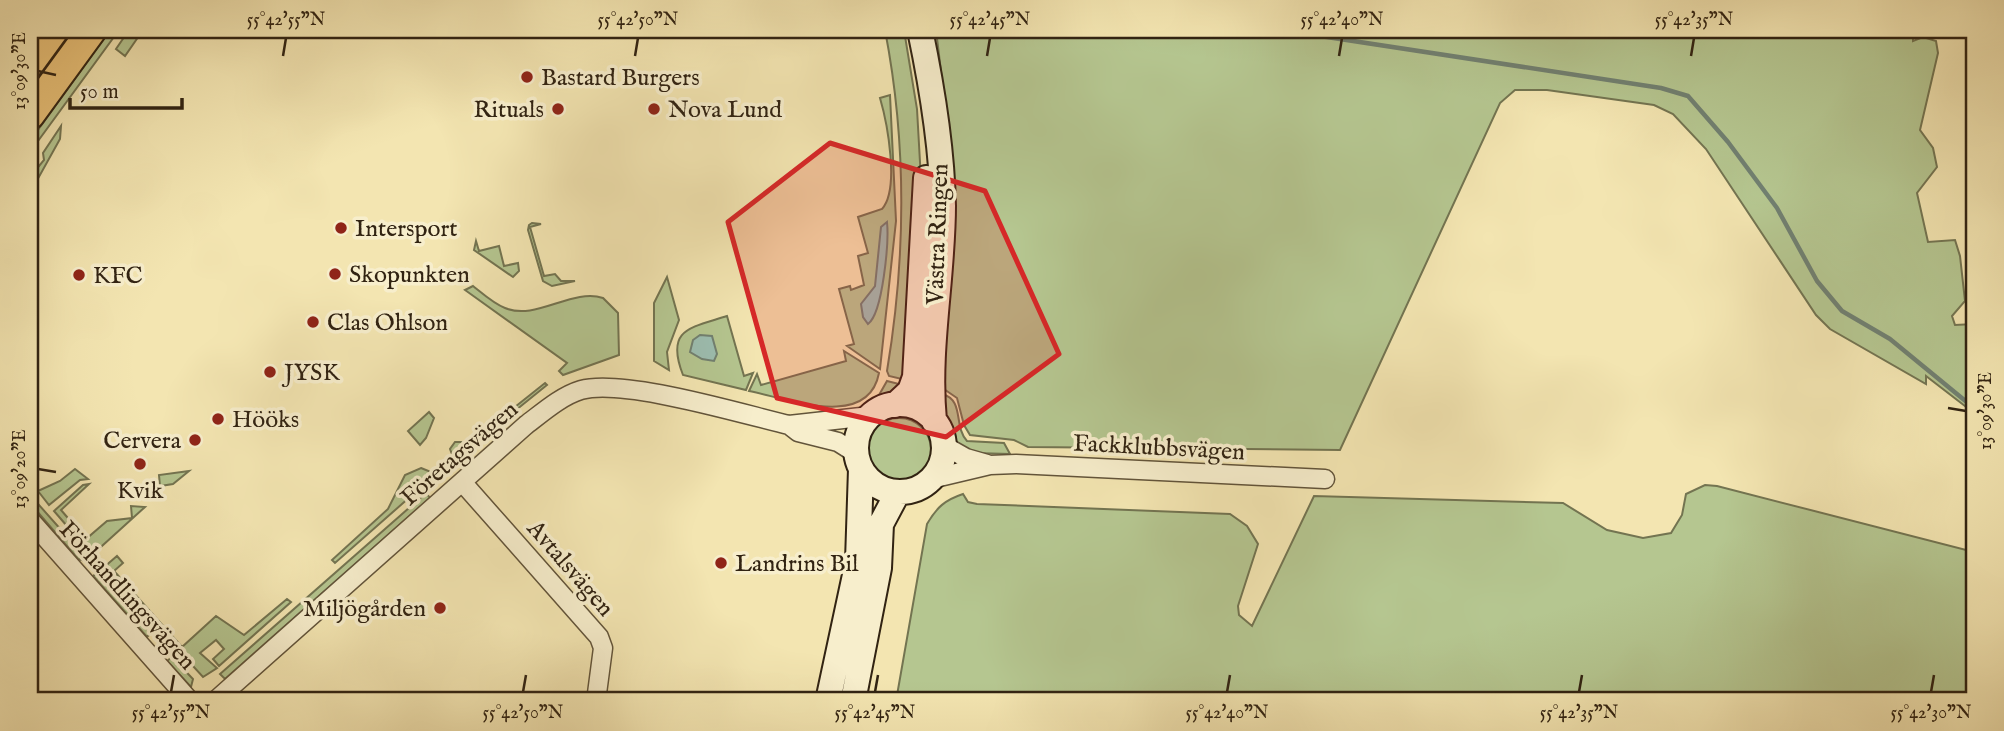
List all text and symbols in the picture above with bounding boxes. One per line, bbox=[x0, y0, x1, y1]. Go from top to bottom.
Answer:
text: 55°42'55"N bbox=[247, 9, 326, 32]
text: 55°42'50"N bbox=[598, 9, 679, 32]
text: 55°42'45"N bbox=[950, 9, 1031, 32]
text: 55°42'40"N bbox=[1300, 9, 1384, 32]
text: 55°42'35"N bbox=[1655, 9, 1734, 32]
text: 13°09'30"E bbox=[9, 32, 32, 110]
place label: Bastard Burgers bbox=[541, 63, 700, 94]
scale bar bbox=[70, 66, 182, 110]
marker: Bastard Burgers bbox=[519, 69, 535, 85]
text: 50 m bbox=[80, 79, 119, 106]
place label: Rituals bbox=[473, 95, 544, 126]
place label: Nova Lund bbox=[668, 95, 782, 126]
marker: Rituals bbox=[550, 101, 566, 117]
marker: Nova Lund bbox=[646, 101, 662, 117]
street label: Västra Ringen bbox=[921, 163, 956, 306]
place label: Intersport bbox=[355, 214, 457, 245]
marker: Intersport bbox=[333, 220, 349, 236]
place label: Skopunkten bbox=[349, 260, 470, 291]
place label: KFC bbox=[93, 261, 143, 292]
marker: Skopunkten bbox=[327, 266, 343, 282]
marker: KFC bbox=[71, 267, 87, 283]
place label: Clas Ohlson bbox=[327, 308, 448, 339]
marker: Clas Ohlson bbox=[305, 314, 321, 330]
place label: JYSK bbox=[281, 358, 340, 389]
marker: JYSK bbox=[262, 364, 278, 380]
text: 13°09'30"E bbox=[1975, 372, 1998, 450]
street label: Företagsvägen bbox=[395, 395, 525, 514]
place label: Hööks bbox=[232, 405, 299, 436]
marker: Hööks bbox=[210, 411, 226, 427]
place label: Cervera bbox=[103, 426, 182, 457]
text: 13°09'20"E bbox=[9, 429, 32, 509]
street label: Fackklubbsvägen bbox=[1072, 429, 1246, 468]
marker: Cervera bbox=[187, 432, 203, 448]
marker: Kvik bbox=[132, 456, 148, 472]
place label: Kvik bbox=[117, 476, 163, 507]
street label: Avtalsvägen bbox=[519, 514, 620, 624]
street label: Förhandlingsvägen bbox=[52, 515, 202, 677]
place label: Landrins Bil bbox=[735, 549, 859, 580]
marker: Landrins Bil bbox=[713, 555, 729, 571]
place label: Miljögården bbox=[303, 594, 426, 625]
marker: Miljögården bbox=[432, 600, 448, 616]
text: 55°42'55"N bbox=[132, 702, 211, 725]
text: 55°42'50"N bbox=[483, 702, 564, 725]
text: 55°42'45"N bbox=[835, 702, 916, 725]
text: 55°42'40"N bbox=[1185, 702, 1269, 725]
text: 55°42'35"N bbox=[1540, 702, 1619, 725]
text: 55°42'30"N bbox=[1890, 702, 1972, 725]

